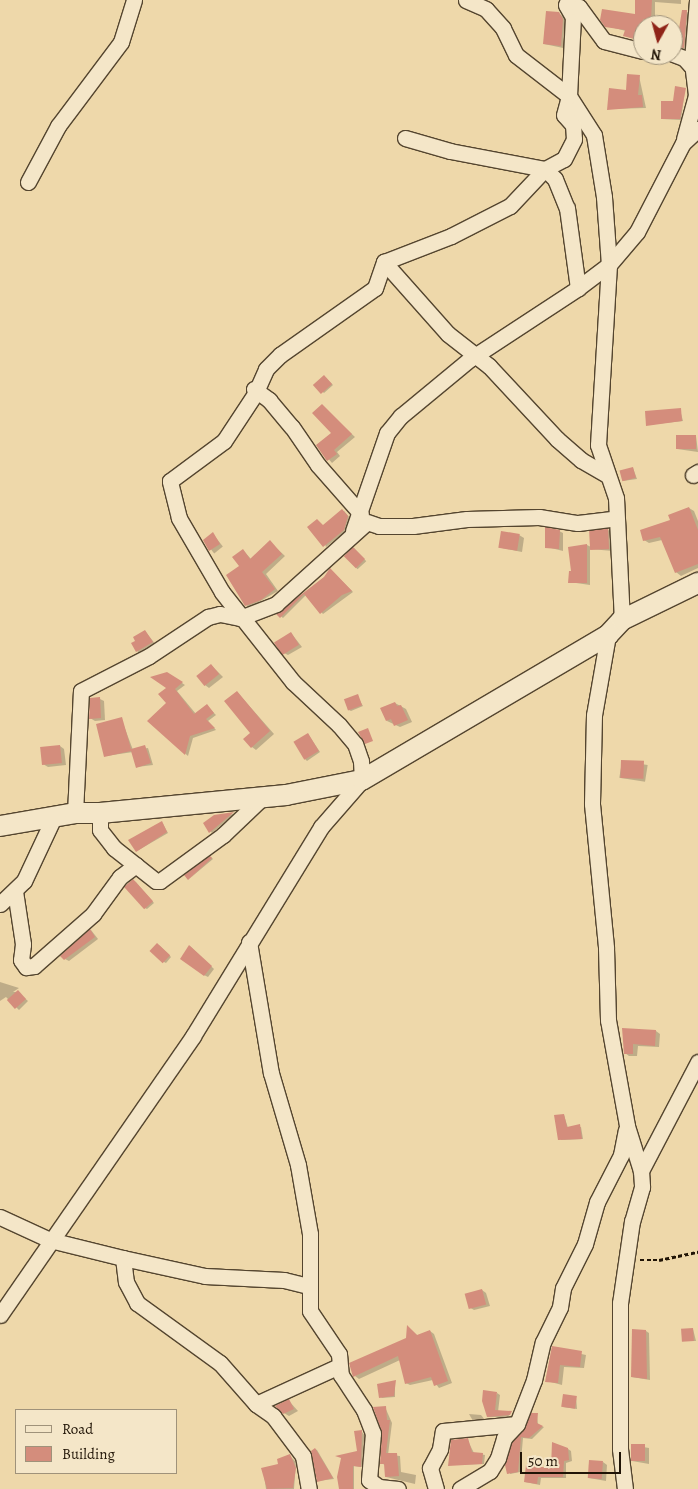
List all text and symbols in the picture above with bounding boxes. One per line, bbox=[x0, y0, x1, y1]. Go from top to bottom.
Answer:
north arrow bbox=[633, 15, 683, 65]
text: N bbox=[650, 44, 662, 64]
legend bbox=[15, 1409, 178, 1474]
text: Road bbox=[62, 1419, 93, 1439]
scale bar bbox=[523, 1442, 624, 1474]
text: Building bbox=[62, 1444, 115, 1464]
text: 50 m bbox=[528, 1451, 558, 1471]

